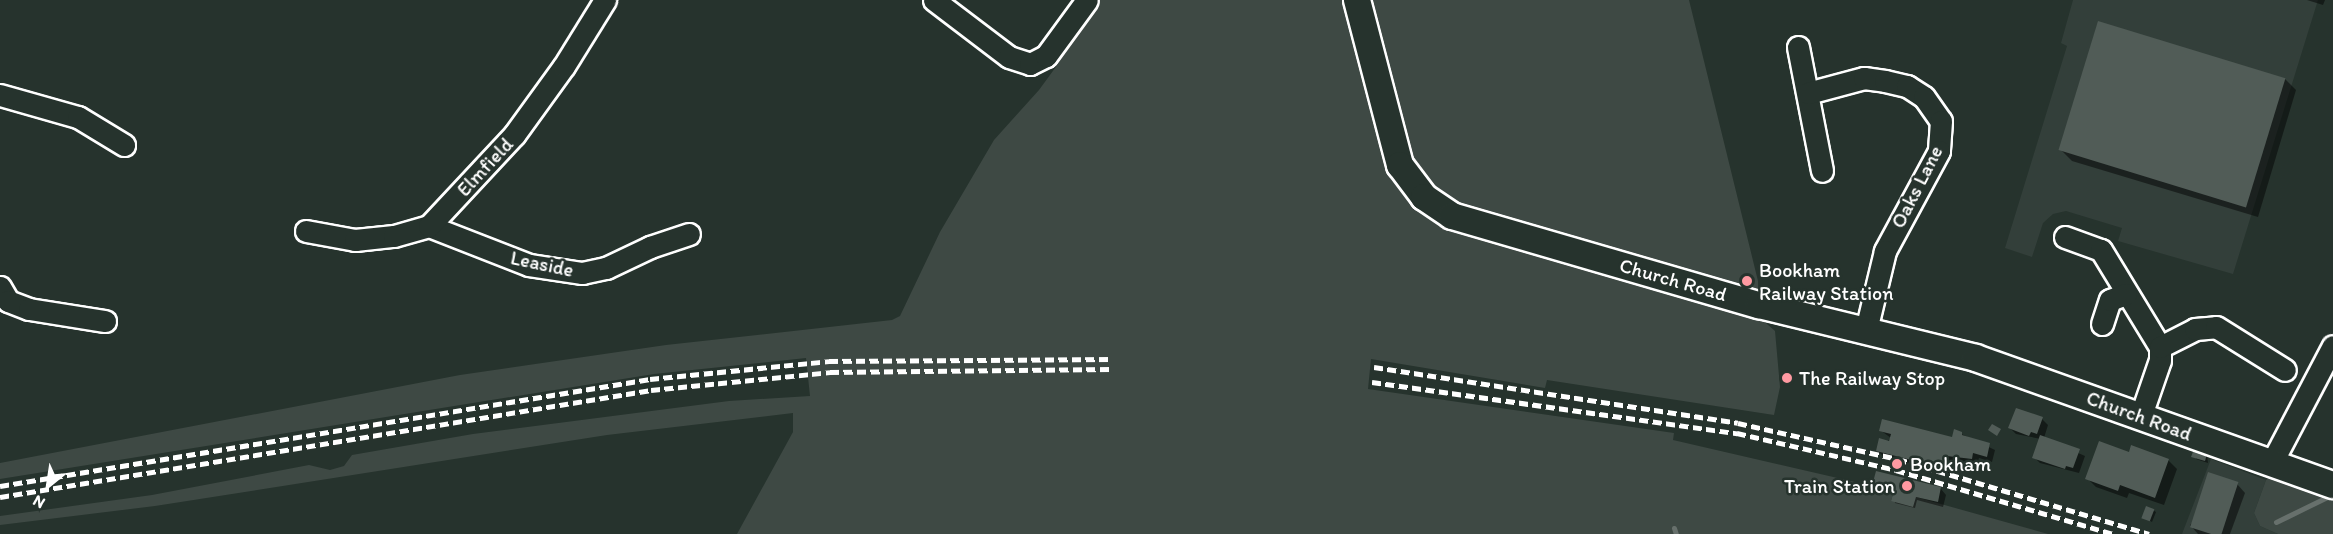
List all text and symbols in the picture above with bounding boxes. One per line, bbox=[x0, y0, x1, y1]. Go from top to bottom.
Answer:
street label: Elmfield bbox=[452, 133, 518, 201]
street label: Oaks Lane bbox=[1886, 142, 1948, 232]
street label: Leaside bbox=[508, 246, 576, 282]
street label: Church Road bbox=[1617, 253, 1729, 307]
place label: Bookham Railway Station bbox=[1759, 258, 1894, 305]
marker: Bookham Railway Station bbox=[1740, 274, 1754, 288]
place label: The Railway Stop bbox=[1799, 366, 1945, 390]
marker: The Railway Stop bbox=[1780, 371, 1794, 385]
street label: Church Road bbox=[2083, 386, 2195, 446]
place label: Bookham bbox=[1910, 452, 1991, 476]
marker: Bookham bbox=[1888, 455, 1906, 473]
north arrow bbox=[18, 456, 78, 516]
place label: Train Station bbox=[1783, 474, 1895, 498]
marker: Train Station bbox=[1900, 479, 1914, 493]
text: N bbox=[29, 491, 48, 513]

